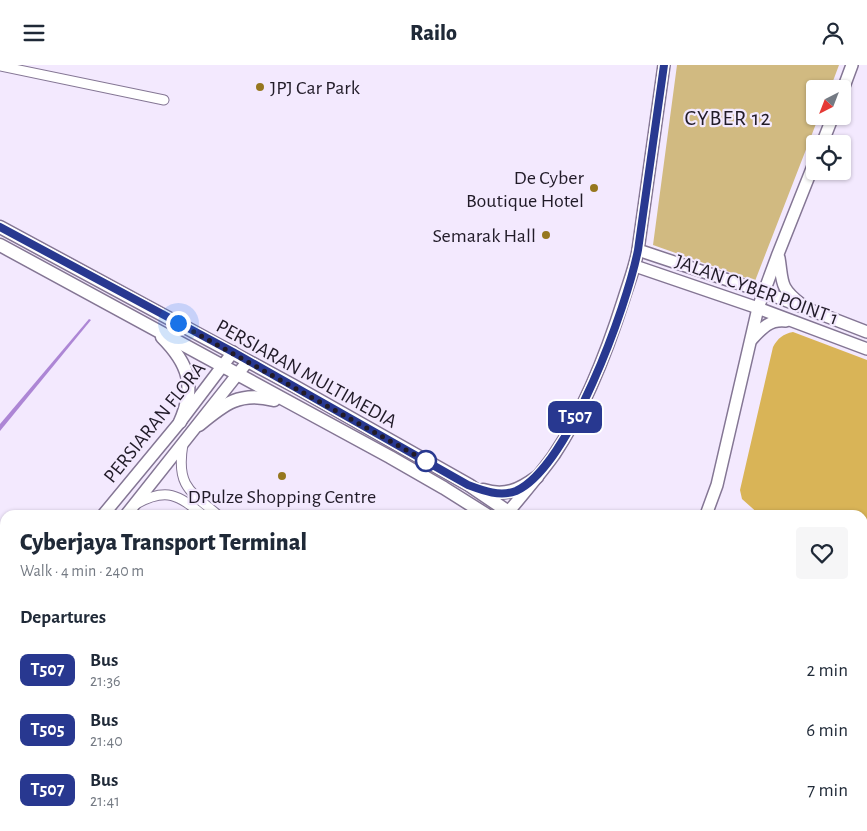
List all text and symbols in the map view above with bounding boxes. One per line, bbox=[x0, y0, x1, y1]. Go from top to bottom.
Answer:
icon: menu bbox=[20, 19, 48, 47]
icon: person bbox=[819, 19, 847, 47]
text: Railo bbox=[410, 22, 457, 44]
place label: JPJ Car Park bbox=[270, 78, 360, 98]
north arrow bbox=[806, 80, 851, 125]
map controls bbox=[806, 80, 851, 180]
marker: JPJ Car Park bbox=[254, 81, 266, 93]
district label: CYBER 12 bbox=[685, 107, 771, 129]
button: locate bbox=[806, 135, 851, 180]
place label: De Cyber Boutique Hotel bbox=[466, 168, 585, 211]
marker: De Cyber Boutique Hotel bbox=[588, 182, 600, 194]
place label: Semarak Hall bbox=[432, 226, 536, 246]
marker: Semarak Hall bbox=[540, 229, 552, 241]
street label: JALAN CYBER POINT 1 bbox=[672, 251, 841, 329]
your location bbox=[166, 311, 191, 336]
street label: PERSIARAN MULTIMEDIA bbox=[213, 316, 401, 432]
street label: PERSIARAN FLORA bbox=[100, 358, 210, 487]
line badge: T507 bbox=[540, 401, 610, 433]
text: T507 bbox=[558, 408, 592, 426]
unlabelled marker bbox=[415, 450, 437, 472]
marker: DPulze Shopping Centre bbox=[276, 470, 288, 482]
place label: DPulze Shopping Centre bbox=[188, 487, 376, 507]
button: heart bbox=[796, 527, 848, 579]
text: Cyberjaya Transport Terminal bbox=[20, 531, 307, 555]
text: Walk · 4 min · 240 m bbox=[20, 563, 144, 579]
text: Departures bbox=[20, 608, 106, 627]
text: Bus bbox=[90, 651, 118, 670]
text: T507 bbox=[31, 661, 64, 679]
text: 2 min bbox=[807, 661, 848, 680]
text: 21:36 bbox=[90, 673, 121, 689]
text: Bus bbox=[90, 711, 118, 730]
text: T505 bbox=[31, 721, 64, 739]
text: 6 min bbox=[806, 721, 848, 740]
text: 21:40 bbox=[90, 733, 123, 749]
text: Bus bbox=[90, 771, 118, 790]
text: T507 bbox=[31, 781, 64, 799]
text: 7 min bbox=[807, 781, 848, 800]
text: 21:41 bbox=[90, 793, 120, 809]

